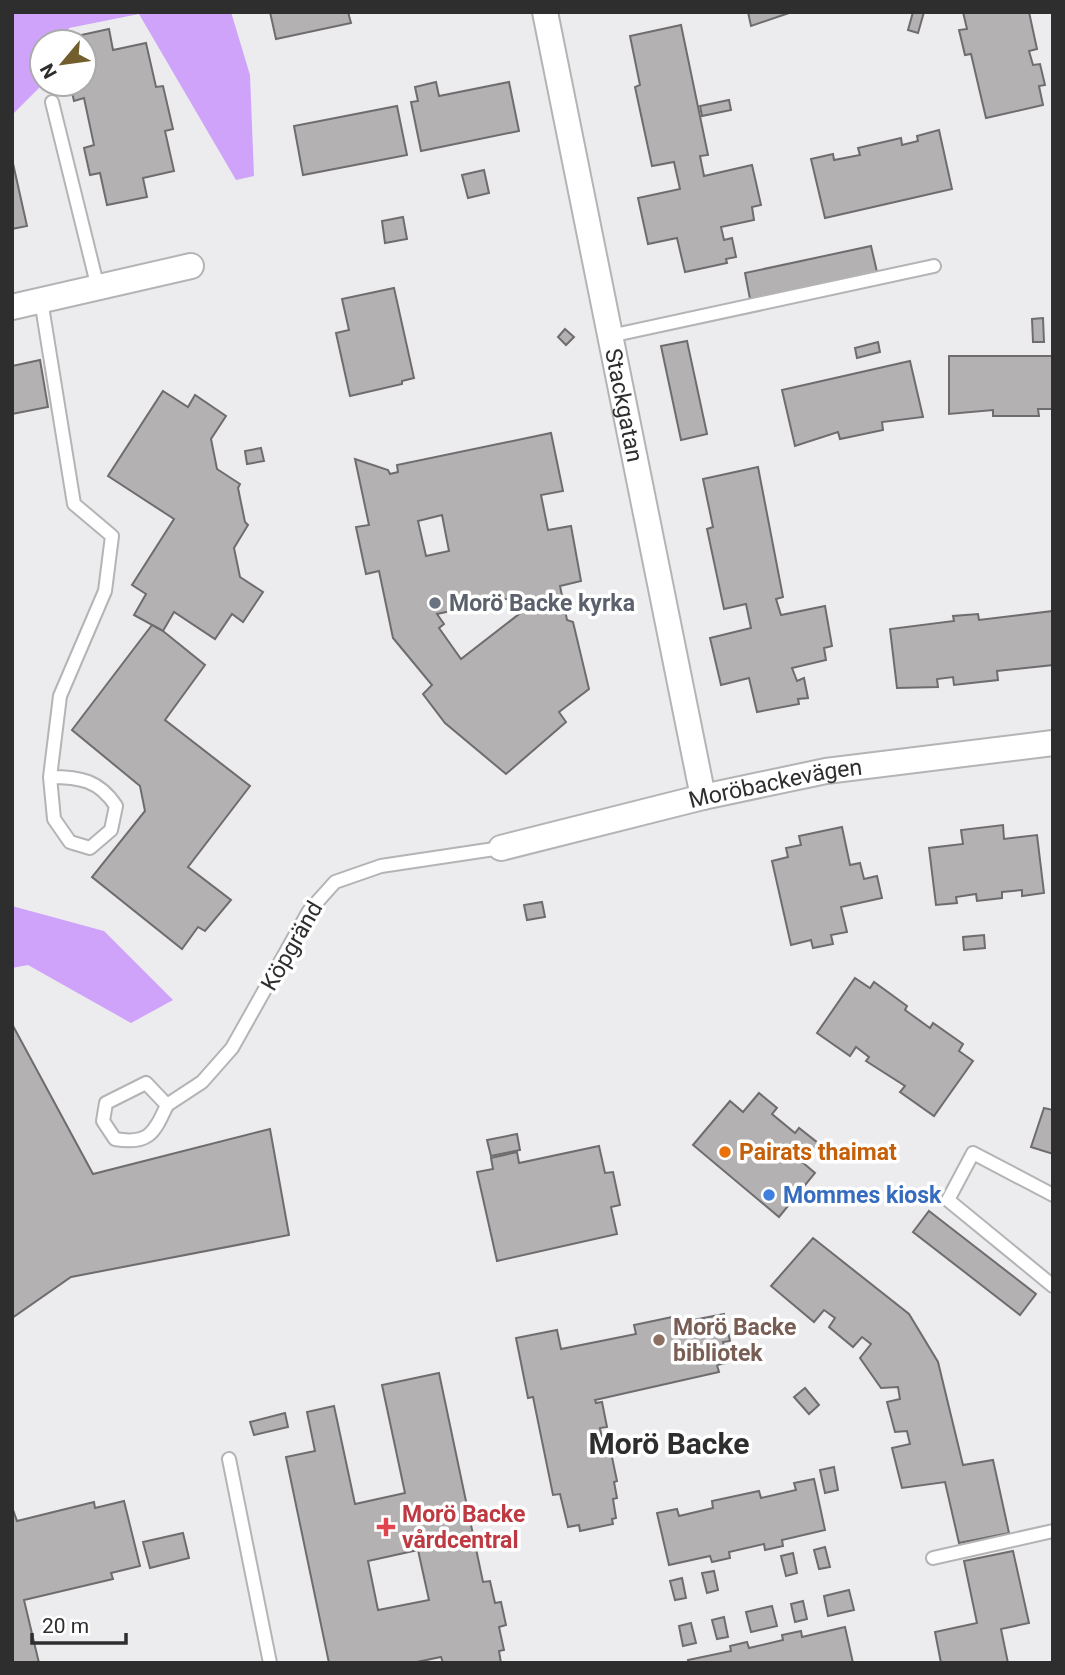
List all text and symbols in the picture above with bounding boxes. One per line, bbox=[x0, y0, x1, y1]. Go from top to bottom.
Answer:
north arrow bbox=[28, 28, 98, 98]
text: N bbox=[35, 60, 62, 82]
street label: Stackgatan bbox=[600, 346, 649, 464]
place label: Morö Backe kyrka bbox=[449, 590, 635, 617]
marker: Morö Backe kyrka bbox=[427, 595, 443, 611]
street label: Moröbackevägen bbox=[686, 753, 863, 814]
street label: Köpgränd bbox=[256, 897, 328, 995]
place label: Pairats thaimat bbox=[739, 1139, 897, 1166]
marker: Pairats thaimat bbox=[717, 1144, 733, 1160]
place label: Mommes kiosk bbox=[783, 1182, 942, 1209]
marker: Mommes kiosk bbox=[761, 1187, 777, 1203]
place label: Morö Backe bibliotek bbox=[673, 1314, 796, 1367]
marker: Morö Backe bibliotek bbox=[651, 1332, 667, 1348]
district label: Morö Backe bbox=[589, 1426, 749, 1461]
place label: Morö Backe vårdcentral bbox=[402, 1501, 525, 1554]
marker: Morö Backe vårdcentral bbox=[376, 1517, 396, 1537]
scale bar bbox=[32, 1602, 126, 1646]
text: 20 m bbox=[42, 1614, 89, 1638]

